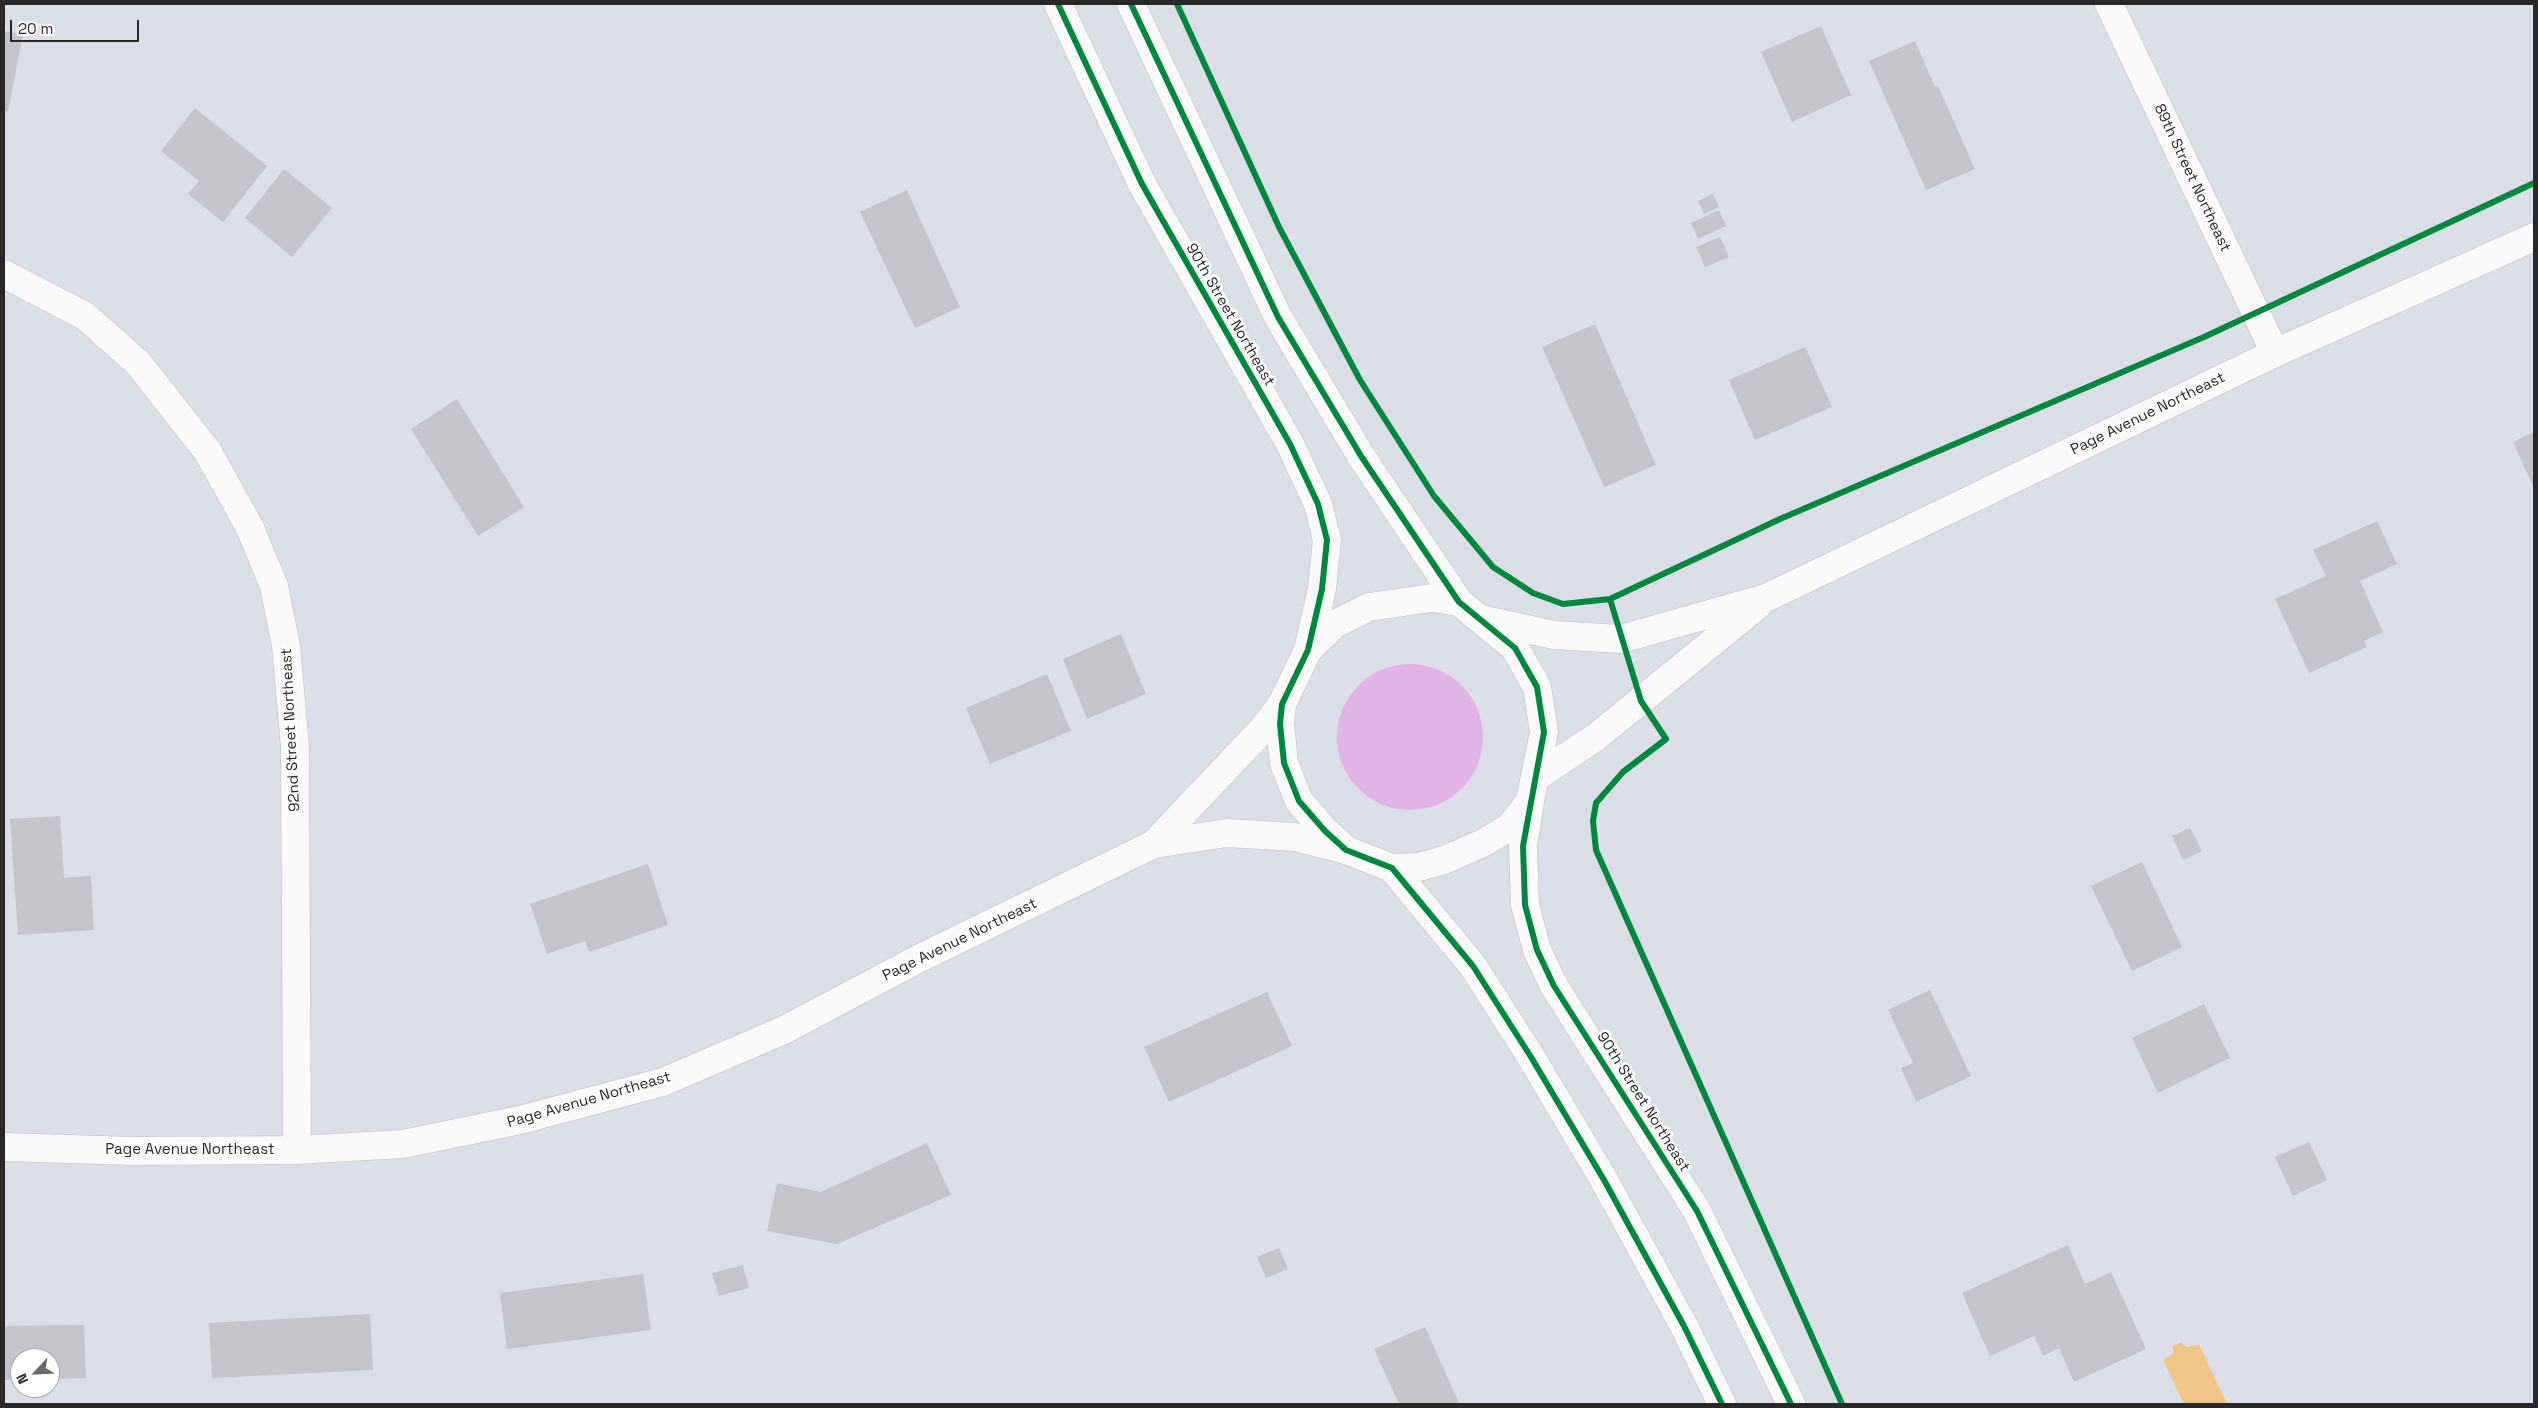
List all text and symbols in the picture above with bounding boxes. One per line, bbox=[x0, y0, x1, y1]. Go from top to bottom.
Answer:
scale bar bbox=[12, 10, 141, 42]
text: 20 m bbox=[18, 19, 53, 38]
street label: 89th Street Northeast bbox=[2150, 101, 2234, 255]
street label: 90th Street Northeast bbox=[1182, 241, 1278, 389]
street label: Page Avenue Northeast bbox=[2068, 369, 2228, 459]
street label: 92nd Street Northeast bbox=[278, 648, 304, 812]
street label: Page Avenue Northeast bbox=[880, 895, 1040, 985]
street label: 90th Street Northeast bbox=[1593, 1029, 1693, 1175]
street label: Page Avenue Northeast bbox=[505, 1068, 673, 1132]
street label: Page Avenue Northeast bbox=[105, 1141, 275, 1159]
north arrow bbox=[10, 1348, 60, 1398]
text: N bbox=[12, 1371, 32, 1387]

